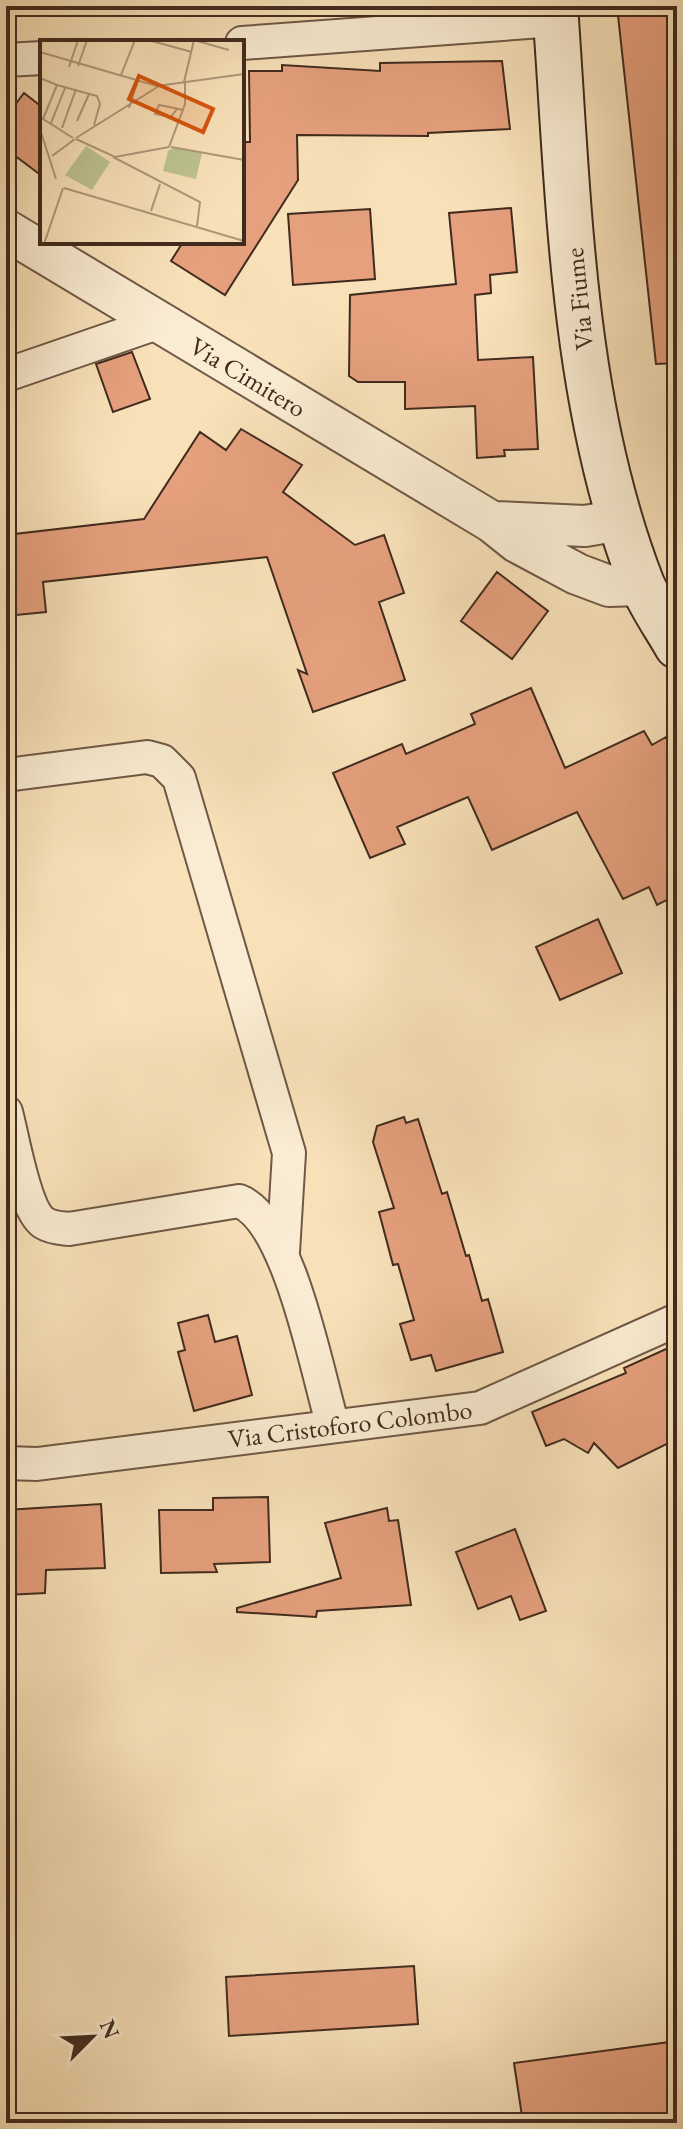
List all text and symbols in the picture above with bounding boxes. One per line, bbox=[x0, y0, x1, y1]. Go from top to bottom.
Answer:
inset map bbox=[40, 40, 244, 244]
street label: Via Fiume bbox=[557, 246, 601, 352]
street label: Via Cimitero bbox=[183, 329, 313, 425]
street label: Via Cristoforo Colombo bbox=[226, 1392, 474, 1456]
north arrow bbox=[52, 1997, 132, 2077]
text: N bbox=[93, 2015, 127, 2043]

